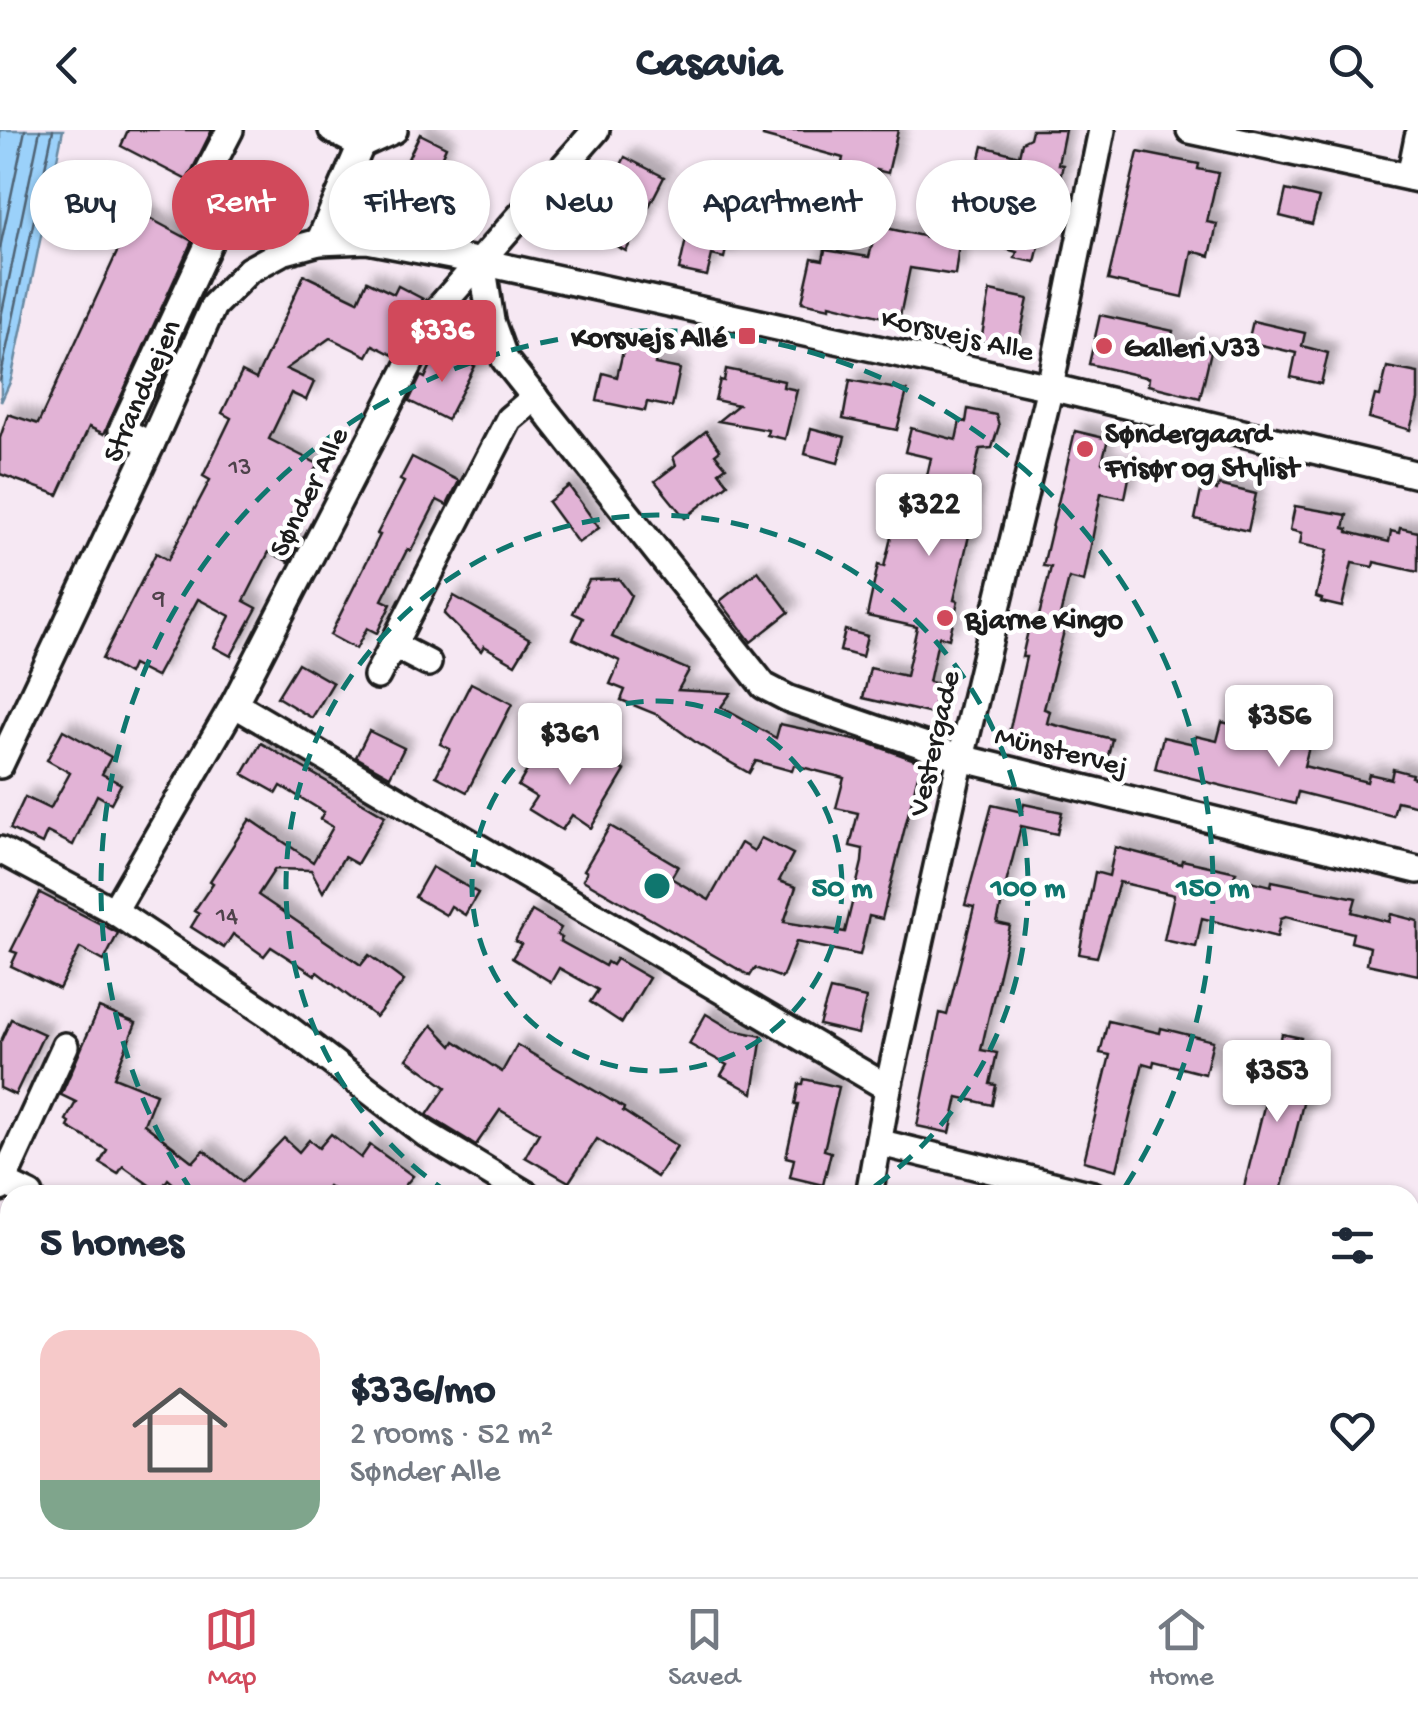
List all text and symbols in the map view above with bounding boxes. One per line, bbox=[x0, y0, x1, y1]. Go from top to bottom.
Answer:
icon: back bbox=[40, 38, 95, 93]
icon: search bbox=[1323, 38, 1378, 93]
text: Casavia bbox=[636, 39, 782, 92]
chip: Buy bbox=[30, 160, 152, 250]
chip: Rent bbox=[172, 160, 309, 250]
chip: Filters bbox=[329, 160, 490, 250]
chip: New bbox=[510, 160, 648, 250]
chip: Apartment bbox=[668, 160, 896, 250]
chip: House bbox=[916, 160, 1071, 250]
pin: $336 bbox=[383, 300, 501, 385]
street label: Korsvejs Alle bbox=[877, 303, 1037, 372]
text: $336 bbox=[410, 313, 474, 351]
street label: Strandvejen bbox=[97, 315, 191, 469]
place label: Korsvejs Allé bbox=[570, 323, 729, 358]
marker: Korsvejs Allé bbox=[736, 325, 758, 347]
place label: Galleri V33 bbox=[1124, 333, 1260, 368]
marker: Galleri V33 bbox=[1093, 335, 1115, 357]
place label: Søndergaard Frisør og Stylist bbox=[1104, 419, 1302, 488]
street label: Sønder Alle bbox=[263, 422, 359, 564]
marker: Søndergaard Frisør og Stylist bbox=[1074, 438, 1096, 460]
house number: 13 bbox=[227, 455, 252, 484]
pin: $322 bbox=[870, 474, 988, 559]
text: $322 bbox=[898, 487, 960, 525]
house number: 9 bbox=[152, 585, 165, 614]
place label: Bjarne Kingo bbox=[964, 605, 1124, 640]
marker: Bjarne Kingo bbox=[934, 607, 956, 629]
street label: Vestergade bbox=[902, 667, 970, 821]
pin: $356 bbox=[1220, 685, 1338, 770]
text: $356 bbox=[1247, 698, 1311, 736]
pin: $361 bbox=[511, 703, 629, 788]
text: $361 bbox=[540, 716, 600, 754]
street label: Münstervej bbox=[991, 720, 1131, 787]
centre of rings bbox=[639, 868, 675, 904]
text: 50 m bbox=[811, 873, 873, 908]
text: 100 m bbox=[990, 873, 1066, 908]
text: 150 m bbox=[1175, 873, 1250, 908]
house number: 14 bbox=[215, 903, 238, 932]
pin: $353 bbox=[1218, 1040, 1336, 1125]
text: $353 bbox=[1245, 1053, 1309, 1091]
icon: filters bbox=[1325, 1218, 1380, 1273]
text: 5 homes bbox=[40, 1221, 183, 1270]
text: $336/mo bbox=[350, 1368, 495, 1417]
icon: home bbox=[120, 1370, 240, 1490]
icon: heart bbox=[1325, 1403, 1380, 1458]
text: 2 rooms · 52 m² bbox=[350, 1417, 553, 1455]
text: Sønder Alle bbox=[350, 1455, 500, 1493]
tab: Map bbox=[204, 1602, 259, 1695]
tab: Saved bbox=[668, 1602, 740, 1695]
tab: Home bbox=[1149, 1602, 1214, 1695]

